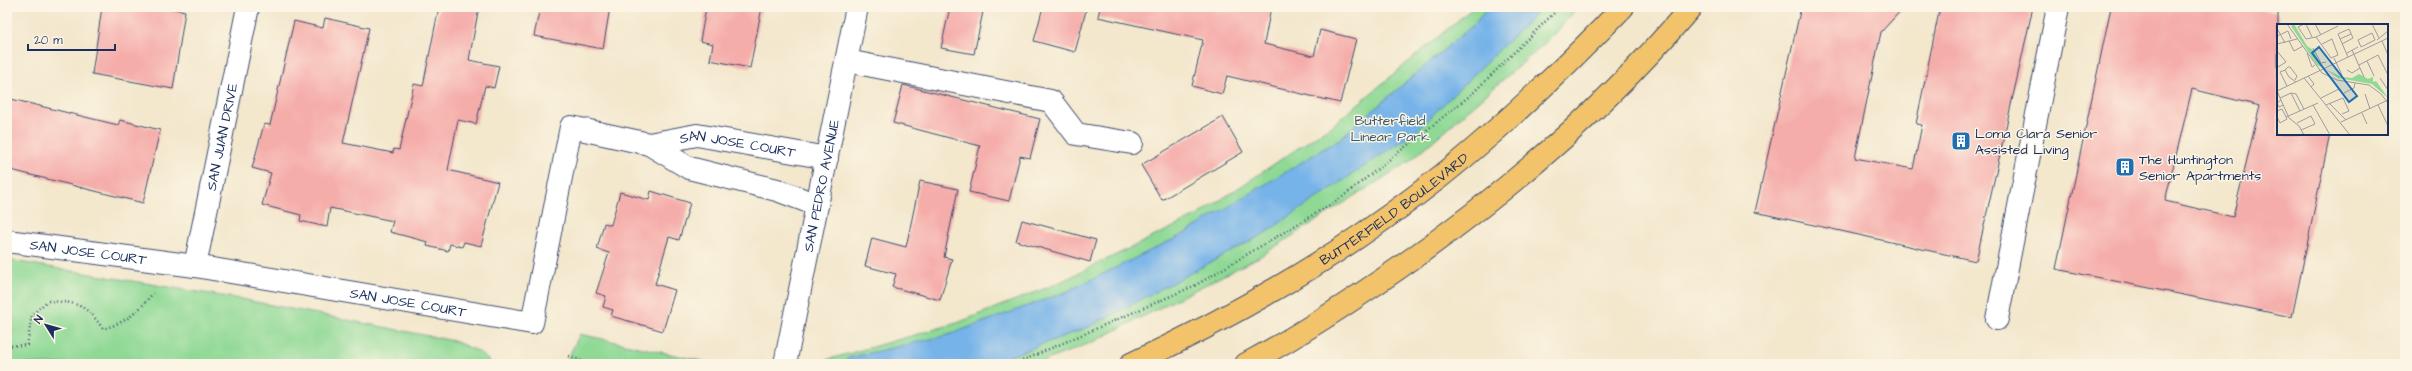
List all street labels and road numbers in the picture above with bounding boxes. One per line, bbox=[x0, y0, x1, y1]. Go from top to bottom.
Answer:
street label: SAN JUAN DRIVE bbox=[202, 81, 243, 192]
street label: SAN PEDRO AVENUE bbox=[799, 117, 845, 254]
street label: SAN JOSE COURT bbox=[678, 126, 797, 163]
street label: BUTTERFIELD BOULEVARD bbox=[1316, 149, 1473, 271]
street label: SAN JOSE COURT bbox=[28, 235, 148, 271]
street label: SAN JOSE COURT bbox=[348, 283, 468, 323]

